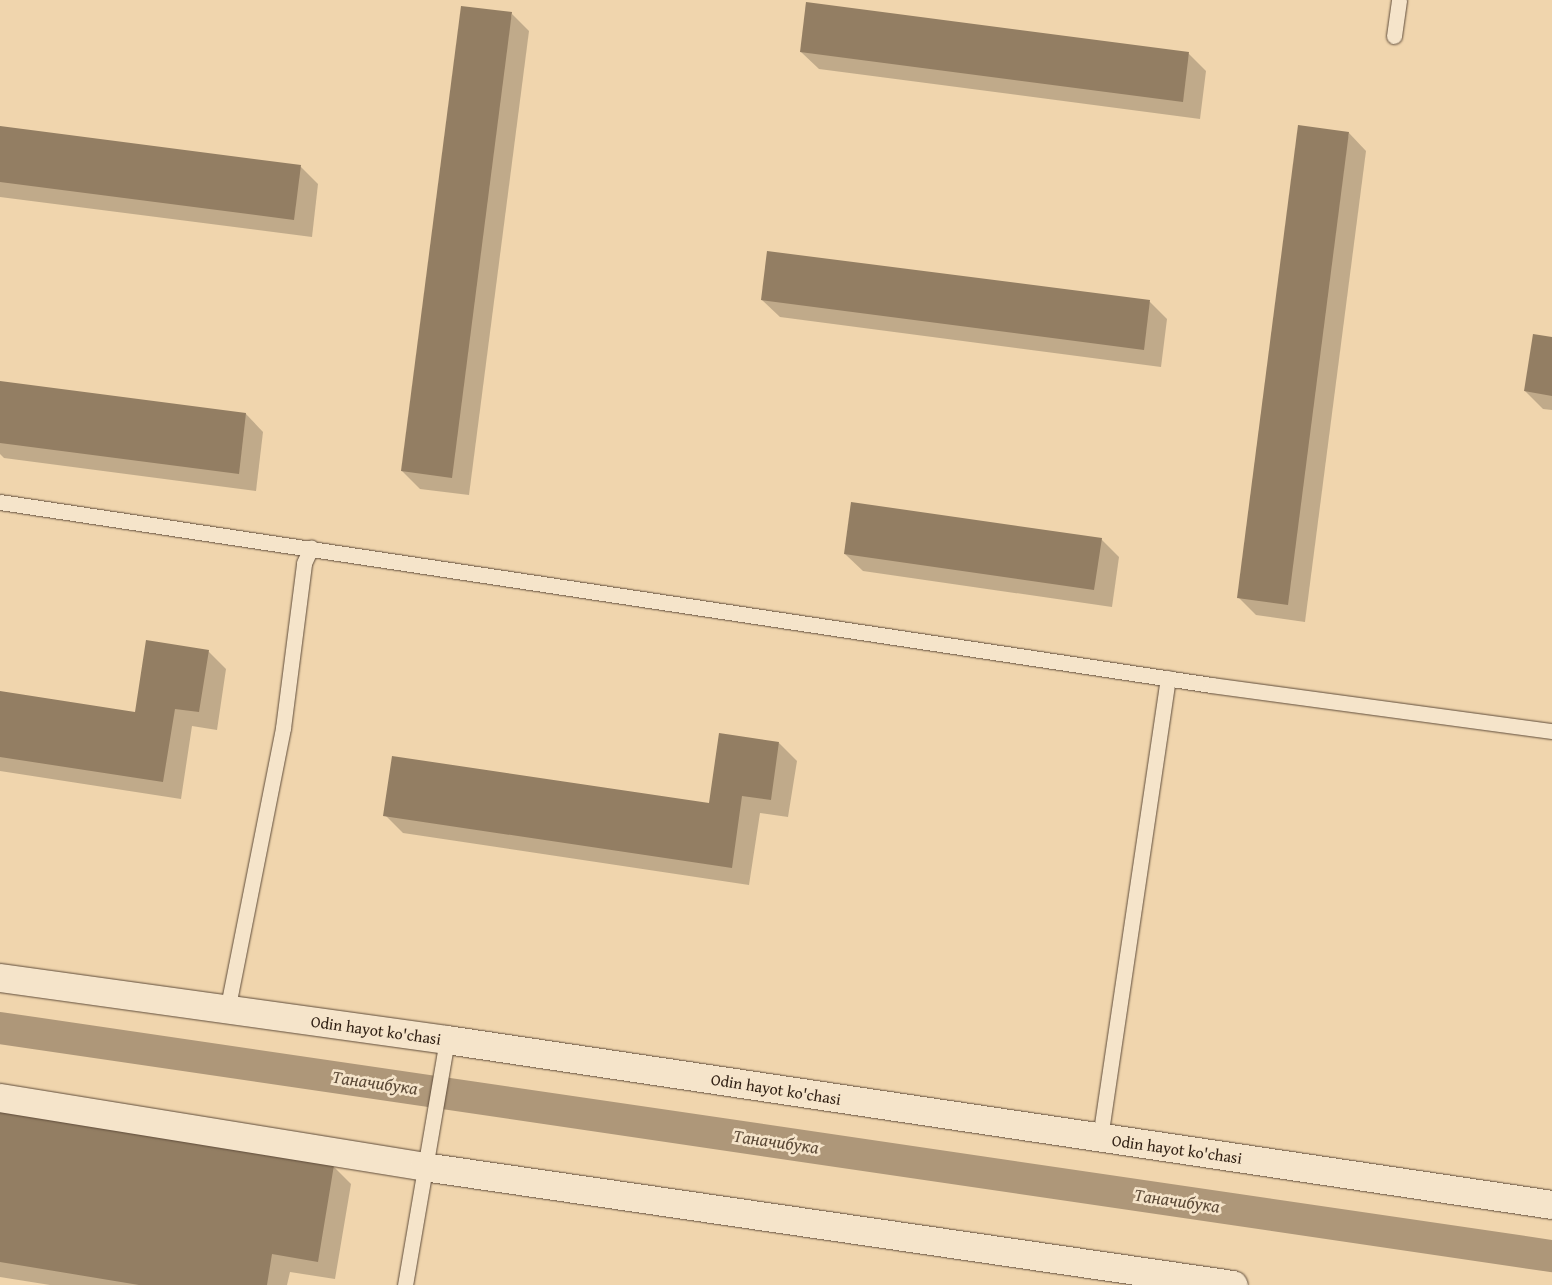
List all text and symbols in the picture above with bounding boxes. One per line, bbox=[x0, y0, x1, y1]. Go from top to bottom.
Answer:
street label: Odin hayot ko'chasi bbox=[310, 1011, 442, 1049]
water label: Таначибука bbox=[331, 1066, 419, 1100]
street label: Odin hayot ko'chasi bbox=[710, 1069, 842, 1109]
water label: Таначибука bbox=[732, 1125, 820, 1159]
street label: Odin hayot ko'chasi bbox=[1111, 1130, 1243, 1168]
water label: Таначибука bbox=[1133, 1184, 1221, 1218]

